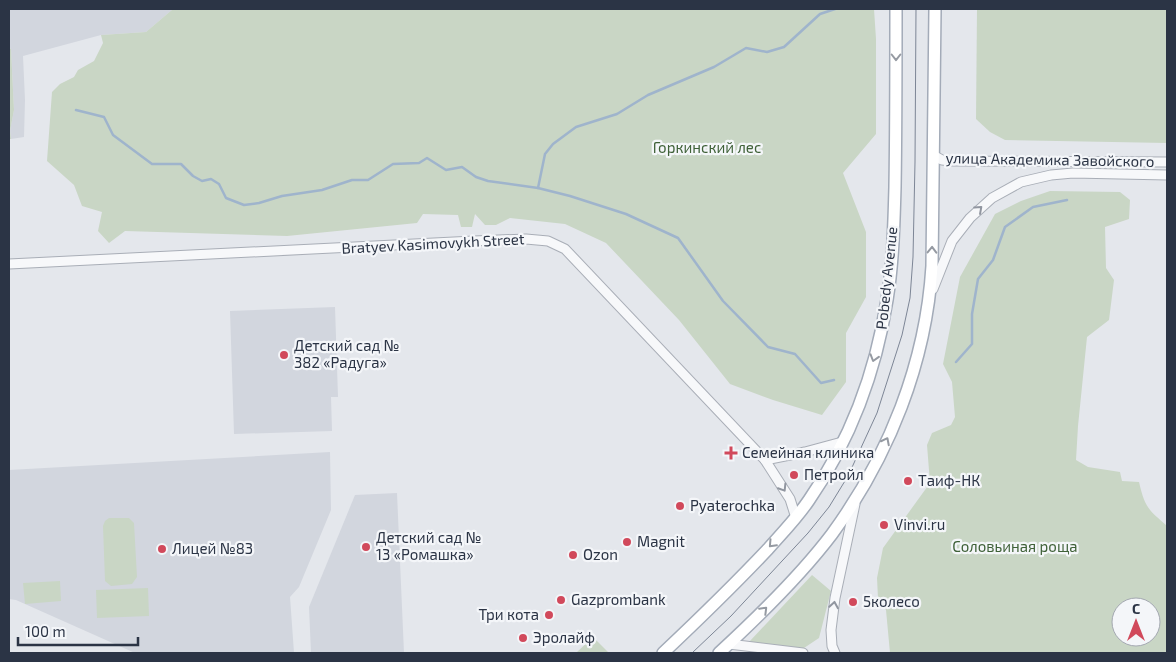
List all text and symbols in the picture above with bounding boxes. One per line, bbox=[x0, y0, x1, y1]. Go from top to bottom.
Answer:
one-way arrow bbox=[891, 54, 901, 62]
park label: Горкинский лес bbox=[653, 138, 761, 156]
street label: улица Академика Завойского bbox=[945, 148, 1155, 171]
one-way arrow bbox=[974, 206, 983, 215]
street label: Pobedy Avenue bbox=[872, 226, 900, 330]
street label: Bratyev Kasimovykh Street bbox=[341, 229, 525, 257]
one-way arrow bbox=[927, 246, 938, 254]
place label: Детский сад № 382 «Радуга» bbox=[294, 336, 400, 372]
marker: Детский сад № 382 «Радуга» bbox=[278, 349, 290, 361]
one-way arrow bbox=[870, 354, 880, 362]
one-way arrow bbox=[880, 437, 890, 446]
place label: Семейная клиника bbox=[742, 443, 874, 461]
marker: Семейная клиника bbox=[724, 446, 738, 460]
place label: Петройл bbox=[804, 465, 864, 483]
marker: Петройл bbox=[788, 469, 800, 481]
place label: Таиф-НК bbox=[918, 471, 980, 489]
marker: Таиф-НК bbox=[902, 475, 914, 487]
one-way arrow bbox=[776, 482, 786, 491]
place label: Pyaterochka bbox=[690, 496, 775, 514]
marker: Pyaterochka bbox=[674, 500, 686, 512]
place label: Vinvi.ru bbox=[894, 515, 945, 533]
marker: Vinvi.ru bbox=[878, 519, 890, 531]
place label: Детский сад № 13 «Ромашка» bbox=[376, 528, 482, 563]
place label: Magnit bbox=[637, 532, 685, 550]
marker: Magnit bbox=[621, 536, 633, 548]
park label: Соловьиная роща bbox=[952, 537, 1078, 555]
place label: Лицей №83 bbox=[172, 539, 253, 557]
one-way arrow bbox=[768, 539, 777, 548]
marker: Детский сад № 13 «Ромашка» bbox=[360, 541, 372, 553]
marker: Лицей №83 bbox=[156, 543, 168, 555]
place label: Ozon bbox=[583, 545, 618, 563]
marker: Ozon bbox=[567, 549, 579, 561]
place label: Gazprombank bbox=[571, 590, 666, 608]
place label: 5колесо bbox=[863, 592, 920, 610]
marker: Gazprombank bbox=[555, 594, 567, 606]
marker: 5колесо bbox=[847, 596, 859, 608]
north arrow bbox=[1111, 597, 1161, 647]
text: С bbox=[1132, 600, 1140, 617]
one-way arrow bbox=[829, 601, 839, 610]
place label: Три кота bbox=[479, 605, 539, 623]
one-way arrow bbox=[758, 606, 767, 615]
marker: Три кота bbox=[543, 609, 555, 621]
scale bar bbox=[18, 614, 138, 646]
text: 100 m bbox=[25, 622, 66, 640]
place label: Эролайф bbox=[533, 628, 595, 646]
marker: Эролайф bbox=[517, 632, 529, 644]

